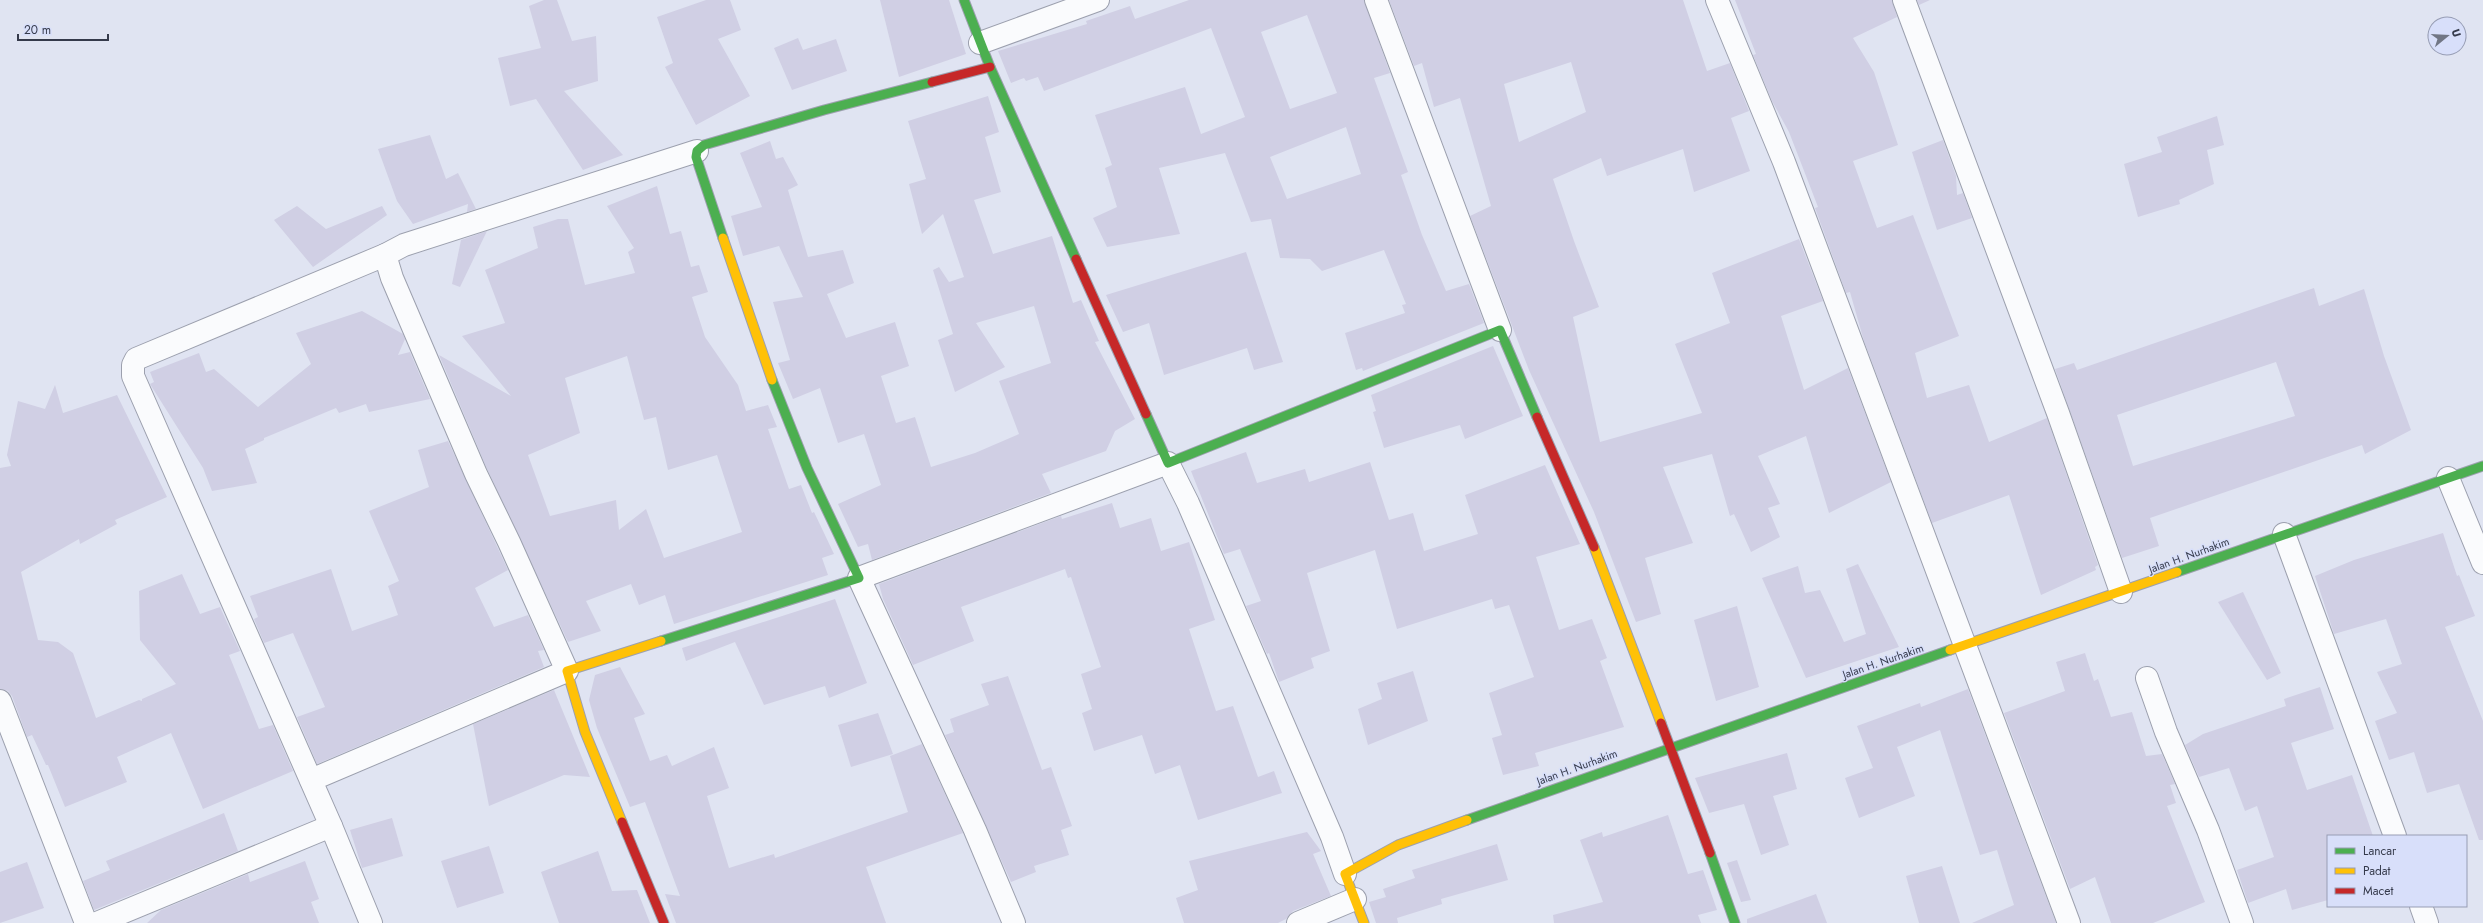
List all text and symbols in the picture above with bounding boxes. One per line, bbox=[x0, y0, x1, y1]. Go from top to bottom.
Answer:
scale bar bbox=[18, 16, 108, 42]
north arrow bbox=[2427, 16, 2467, 56]
text: 20 m bbox=[24, 21, 51, 39]
text: U bbox=[2448, 27, 2465, 39]
street label: Jalan H. Nurhakim bbox=[2145, 533, 2232, 578]
street label: Jalan H. Nurhakim bbox=[1838, 640, 1926, 683]
street label: Jalan H. Nurhakim bbox=[1533, 745, 1620, 790]
legend bbox=[2327, 835, 2467, 907]
text: Lancar bbox=[2363, 842, 2397, 860]
text: Padat bbox=[2363, 862, 2391, 880]
text: Macet bbox=[2363, 882, 2393, 900]

